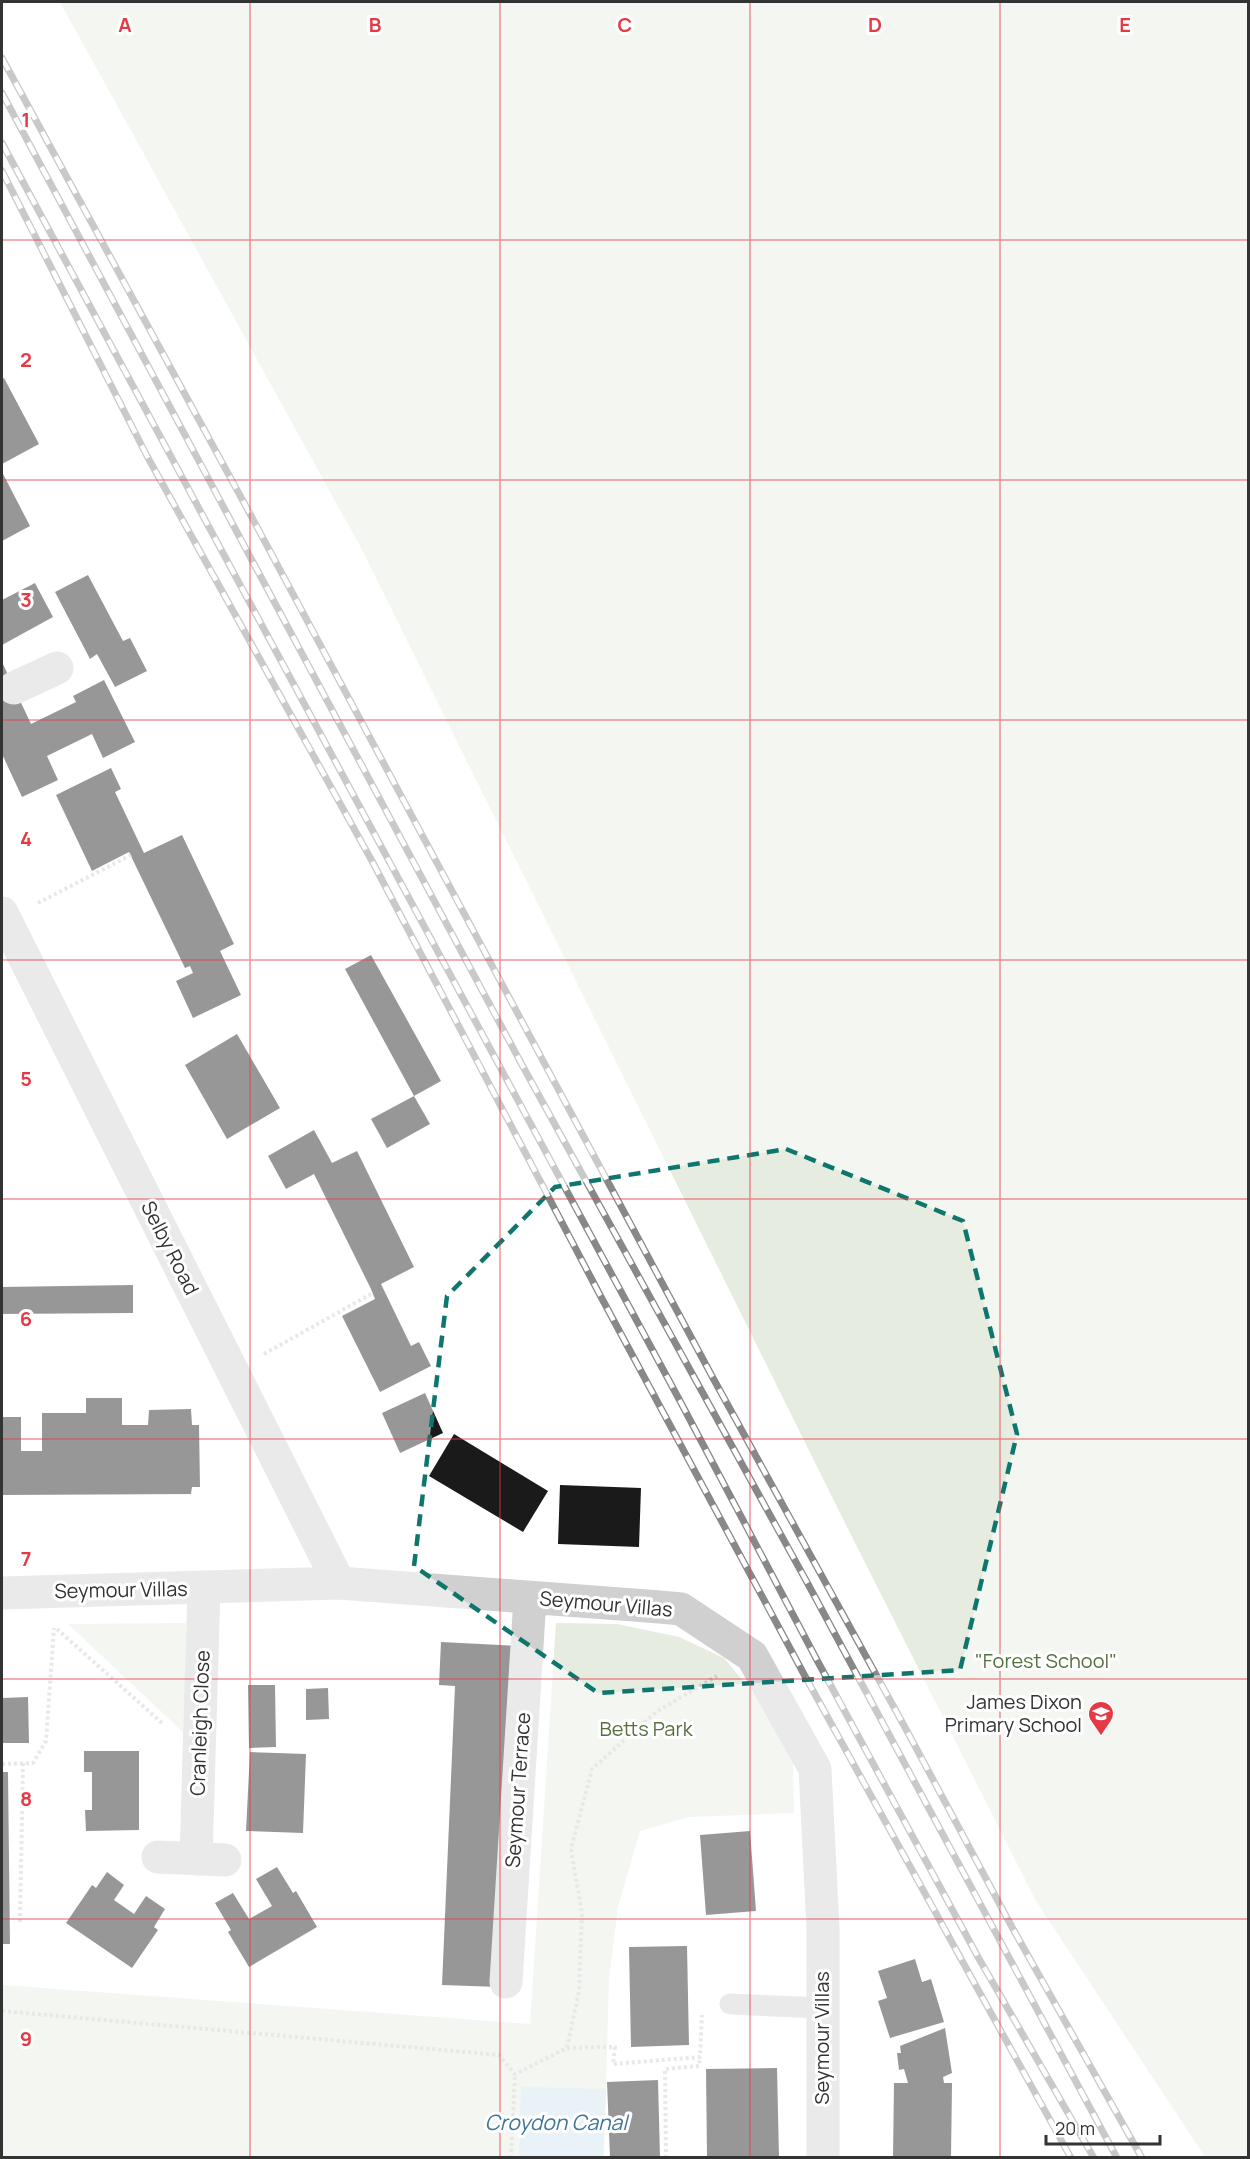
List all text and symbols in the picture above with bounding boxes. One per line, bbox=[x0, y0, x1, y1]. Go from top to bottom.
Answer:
text: A bbox=[118, 11, 132, 38]
text: B bbox=[369, 11, 382, 38]
text: C bbox=[618, 11, 632, 38]
text: D bbox=[868, 11, 882, 38]
text: E bbox=[1119, 11, 1131, 38]
text: 1 bbox=[22, 106, 30, 133]
text: 2 bbox=[20, 346, 32, 373]
text: 3 bbox=[20, 586, 32, 613]
text: 4 bbox=[20, 825, 32, 852]
text: 5 bbox=[20, 1065, 32, 1092]
street label: Selby Road bbox=[135, 1196, 206, 1299]
text: 6 bbox=[20, 1305, 32, 1332]
text: 7 bbox=[21, 1545, 31, 1572]
street label: Seymour Villas bbox=[54, 1575, 188, 1604]
street label: Seymour Villas bbox=[538, 1584, 674, 1623]
park label: "Forest School" bbox=[975, 1647, 1117, 1674]
street label: Cranleigh Close bbox=[183, 1650, 216, 1796]
place label: James Dixon Primary School bbox=[945, 1688, 1082, 1738]
school or university icon: James Dixon Primary School bbox=[1086, 1699, 1116, 1737]
street label: Seymour Terrace bbox=[499, 1711, 536, 1869]
park label: Betts Park bbox=[599, 1715, 694, 1742]
text: 8 bbox=[20, 1785, 32, 1812]
street label: Seymour Villas bbox=[808, 1971, 835, 2105]
text: 9 bbox=[20, 2025, 32, 2052]
water label: Croydon Canal bbox=[485, 2108, 630, 2136]
scale bar bbox=[1046, 2108, 1160, 2146]
text: 20 m bbox=[1055, 2116, 1095, 2140]

